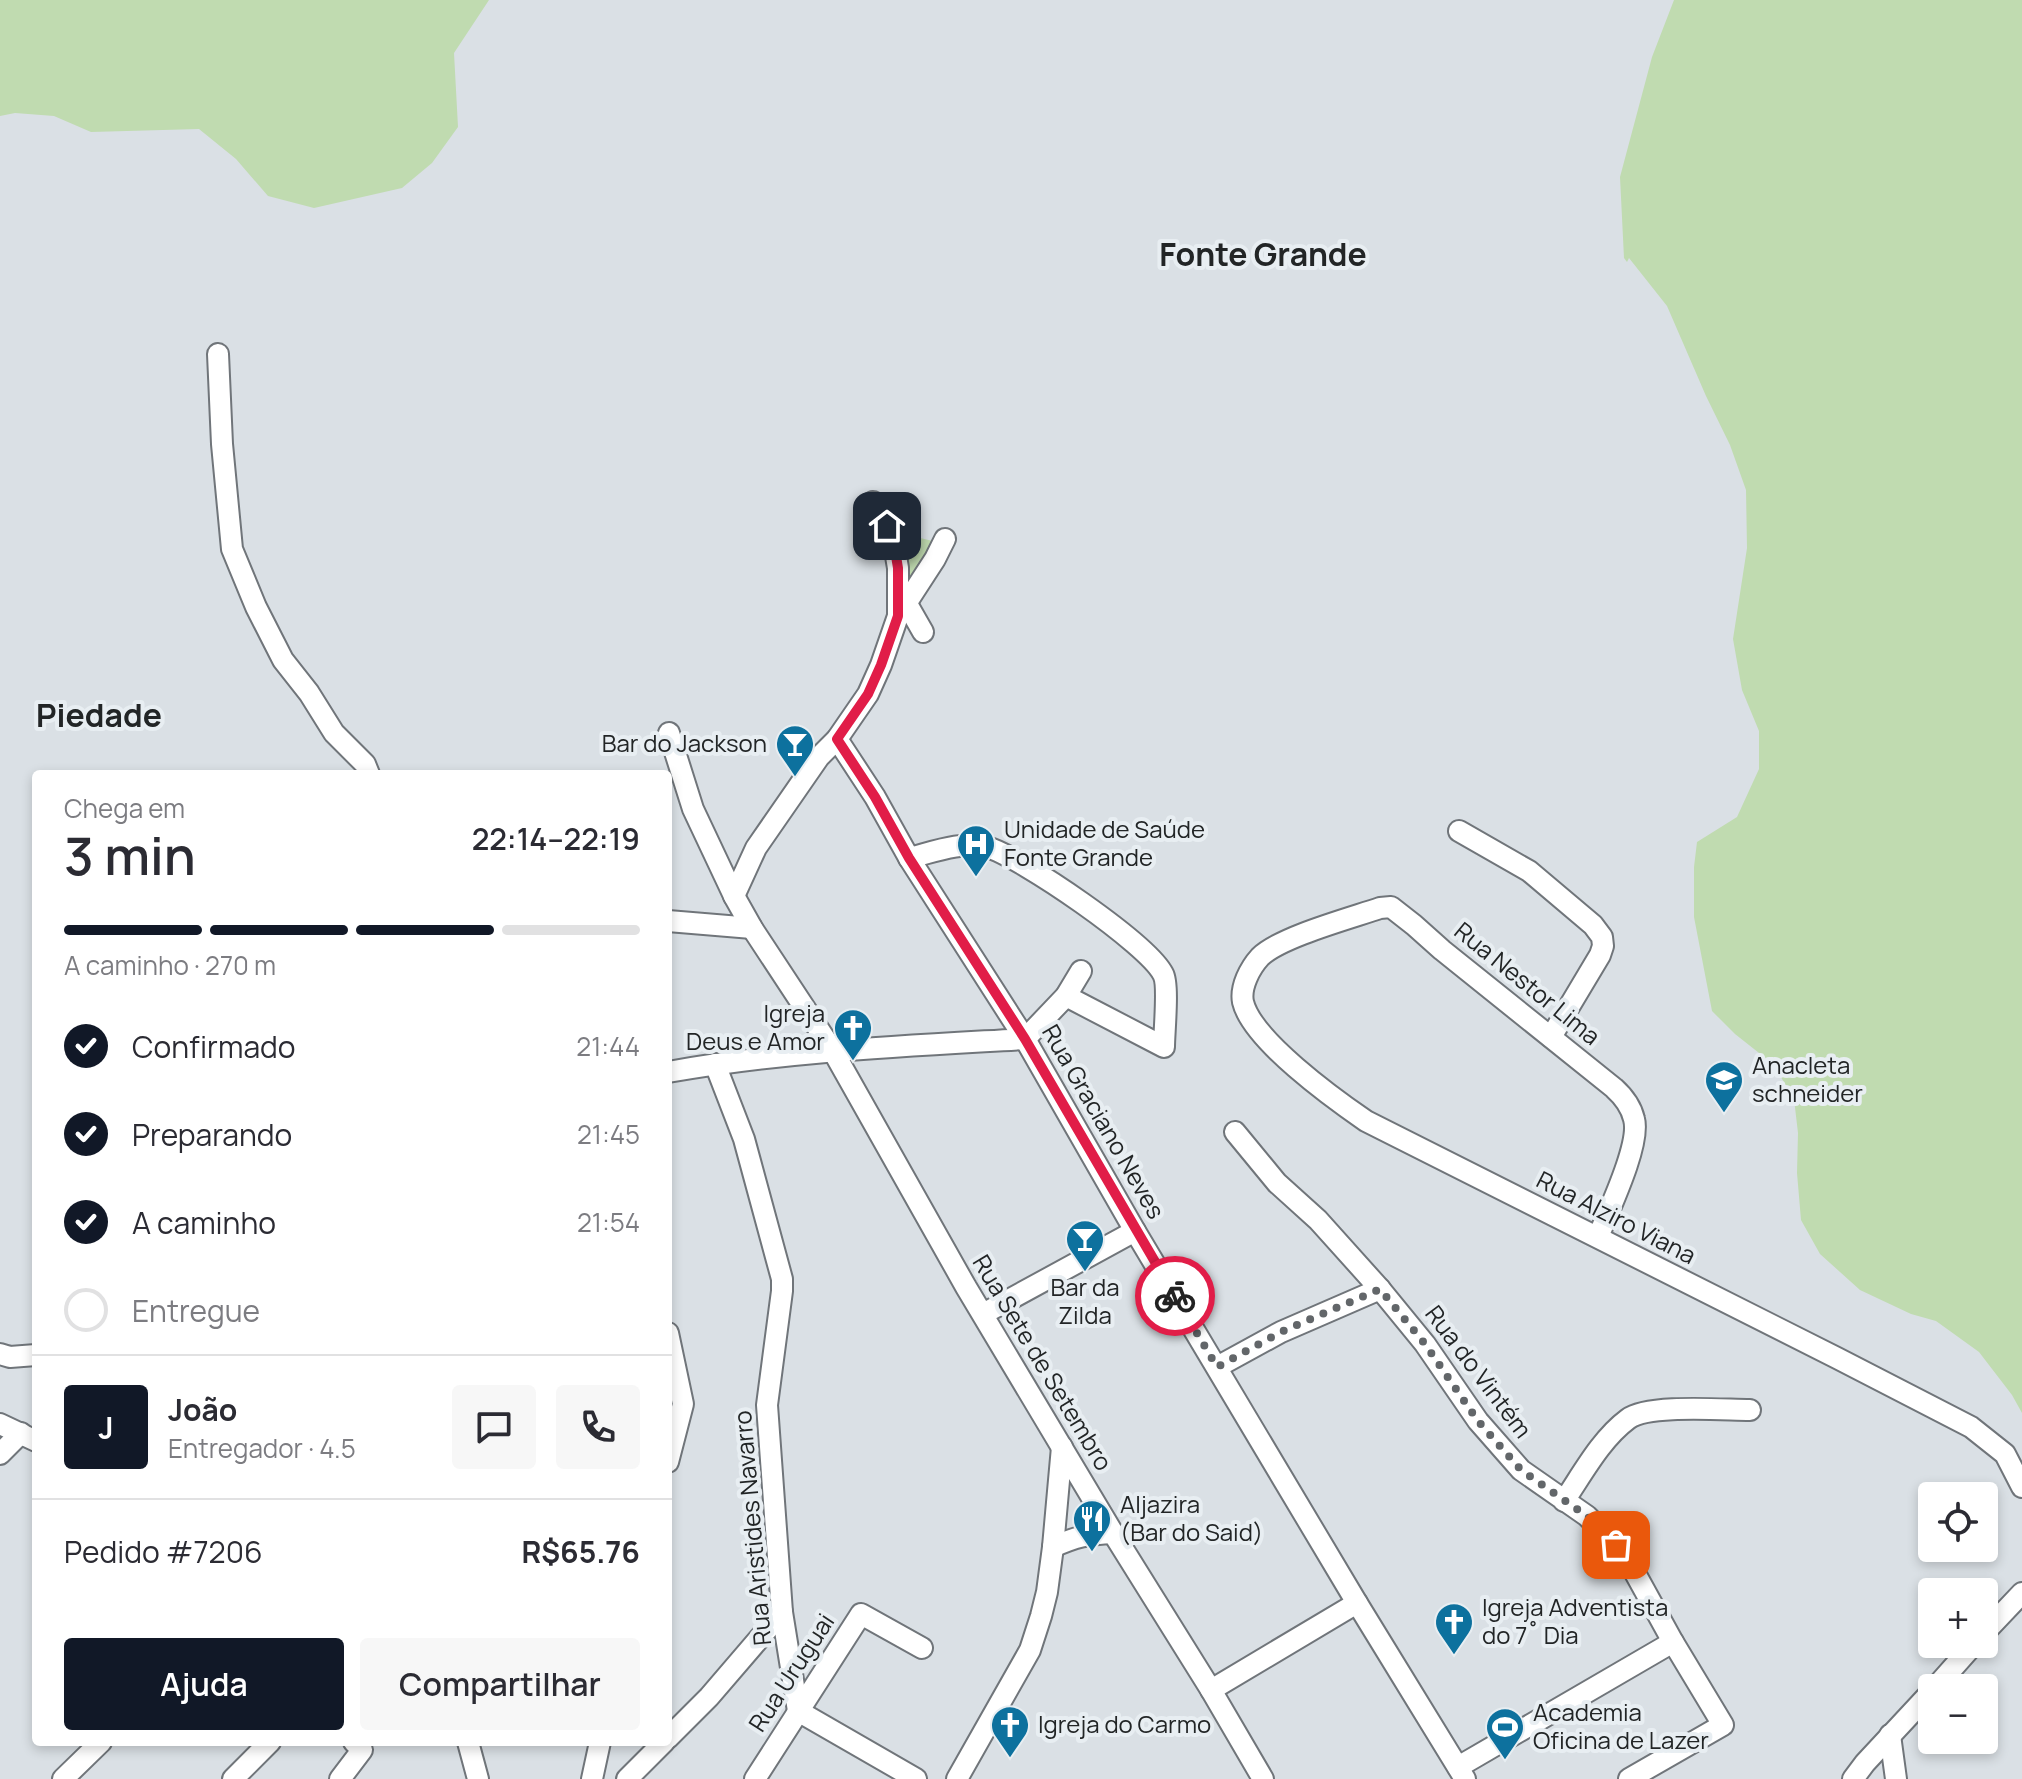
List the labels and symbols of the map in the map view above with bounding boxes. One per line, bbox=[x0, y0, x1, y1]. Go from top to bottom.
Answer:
district label: Fonte Grande bbox=[1159, 232, 1367, 276]
pin bbox=[853, 492, 921, 560]
district label: Piedade bbox=[36, 693, 162, 737]
bar icon: Bar do Jackson bbox=[774, 723, 816, 778]
place label: Bar do Jackson bbox=[602, 726, 767, 759]
place label: Unidade de Saúde Fonte Grande bbox=[1004, 812, 1205, 873]
hospital icon: Unidade de Saúde Fonte Grande bbox=[955, 823, 997, 878]
street label: Rua Nestor Lima bbox=[1448, 914, 1608, 1052]
place label: Igreja Deus e Amor bbox=[686, 996, 825, 1057]
church icon: Igreja Deus e Amor bbox=[832, 1007, 874, 1062]
street label: Rua Graciano Neves bbox=[1035, 1018, 1173, 1224]
place label: Anacleta schneider bbox=[1752, 1048, 1863, 1109]
school or university icon: Anacleta schneider bbox=[1703, 1059, 1745, 1114]
street label: Rua Alziro Viana bbox=[1531, 1162, 1702, 1271]
bar icon: Bar da Zilda bbox=[1064, 1218, 1106, 1273]
street label: Rua Sete de Setembro bbox=[966, 1248, 1121, 1476]
courier bbox=[1135, 1256, 1215, 1336]
place label: Bar da Zilda bbox=[1050, 1270, 1120, 1331]
street label: Rua do Vintém bbox=[1418, 1298, 1540, 1444]
street label: Rua Aristides Navarro bbox=[725, 1409, 778, 1647]
place label: Aljazira (Bar do Said) bbox=[1120, 1487, 1263, 1548]
restaurant icon: Aljazira (Bar do Said) bbox=[1071, 1498, 1113, 1553]
pin bbox=[1582, 1511, 1650, 1579]
place label: Igreja Adventista do 7˚ Dia bbox=[1482, 1590, 1668, 1651]
church icon: Igreja Adventista do 7˚ Dia bbox=[1433, 1601, 1475, 1656]
street label: Rua Uruguai bbox=[740, 1607, 841, 1738]
place label: Academia Oficina de Lazer bbox=[1533, 1695, 1709, 1756]
church icon: Igreja do Carmo bbox=[989, 1704, 1031, 1759]
sports icon: Academia Oficina de Lazer bbox=[1484, 1706, 1526, 1761]
place label: Igreja do Carmo bbox=[1038, 1707, 1211, 1740]

